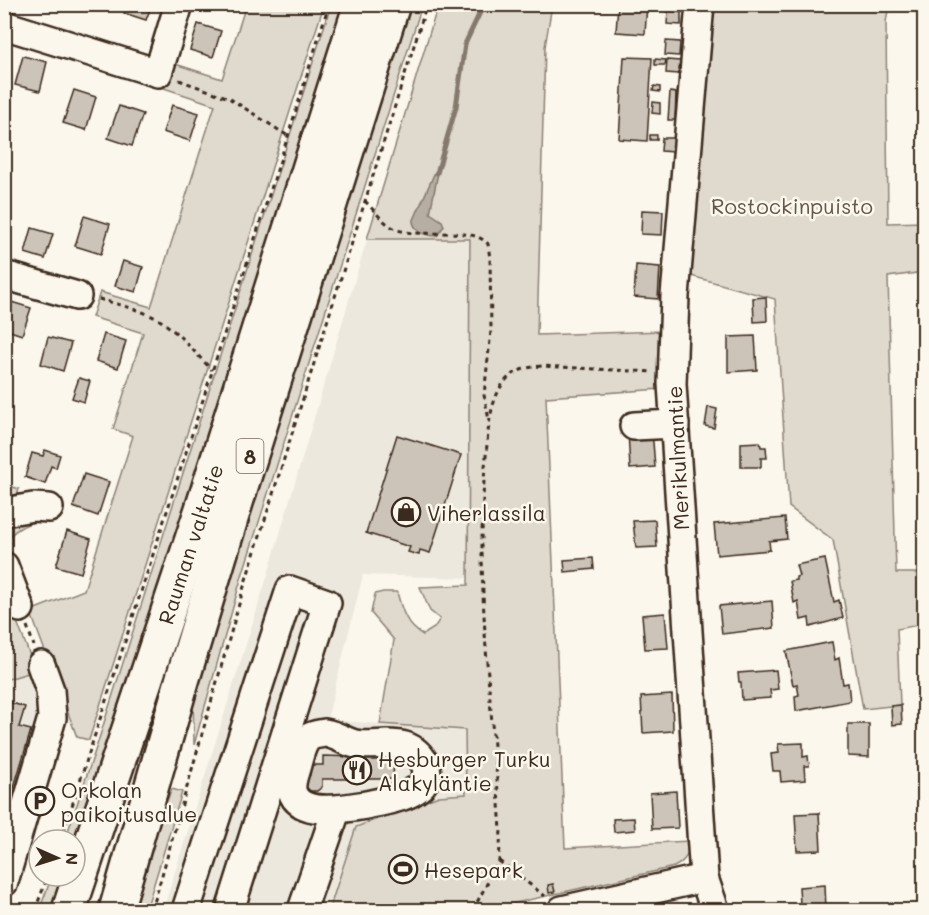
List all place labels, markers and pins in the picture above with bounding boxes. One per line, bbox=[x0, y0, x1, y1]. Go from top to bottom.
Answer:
shop icon: Viherlassila bbox=[390, 496, 422, 528]
place label: Viherlassila bbox=[427, 499, 546, 526]
place label: Hesburger Turku Alakyläntie bbox=[378, 745, 550, 796]
restaurant icon: Hesburger Turku Alakyläntie bbox=[341, 754, 373, 786]
place label: Orkolan paikoitusalue bbox=[61, 776, 197, 827]
parking icon: Orkolan paikoitusalue bbox=[24, 785, 56, 817]
sports icon: Hesepark bbox=[387, 853, 419, 885]
place label: Hesepark bbox=[424, 856, 523, 883]

